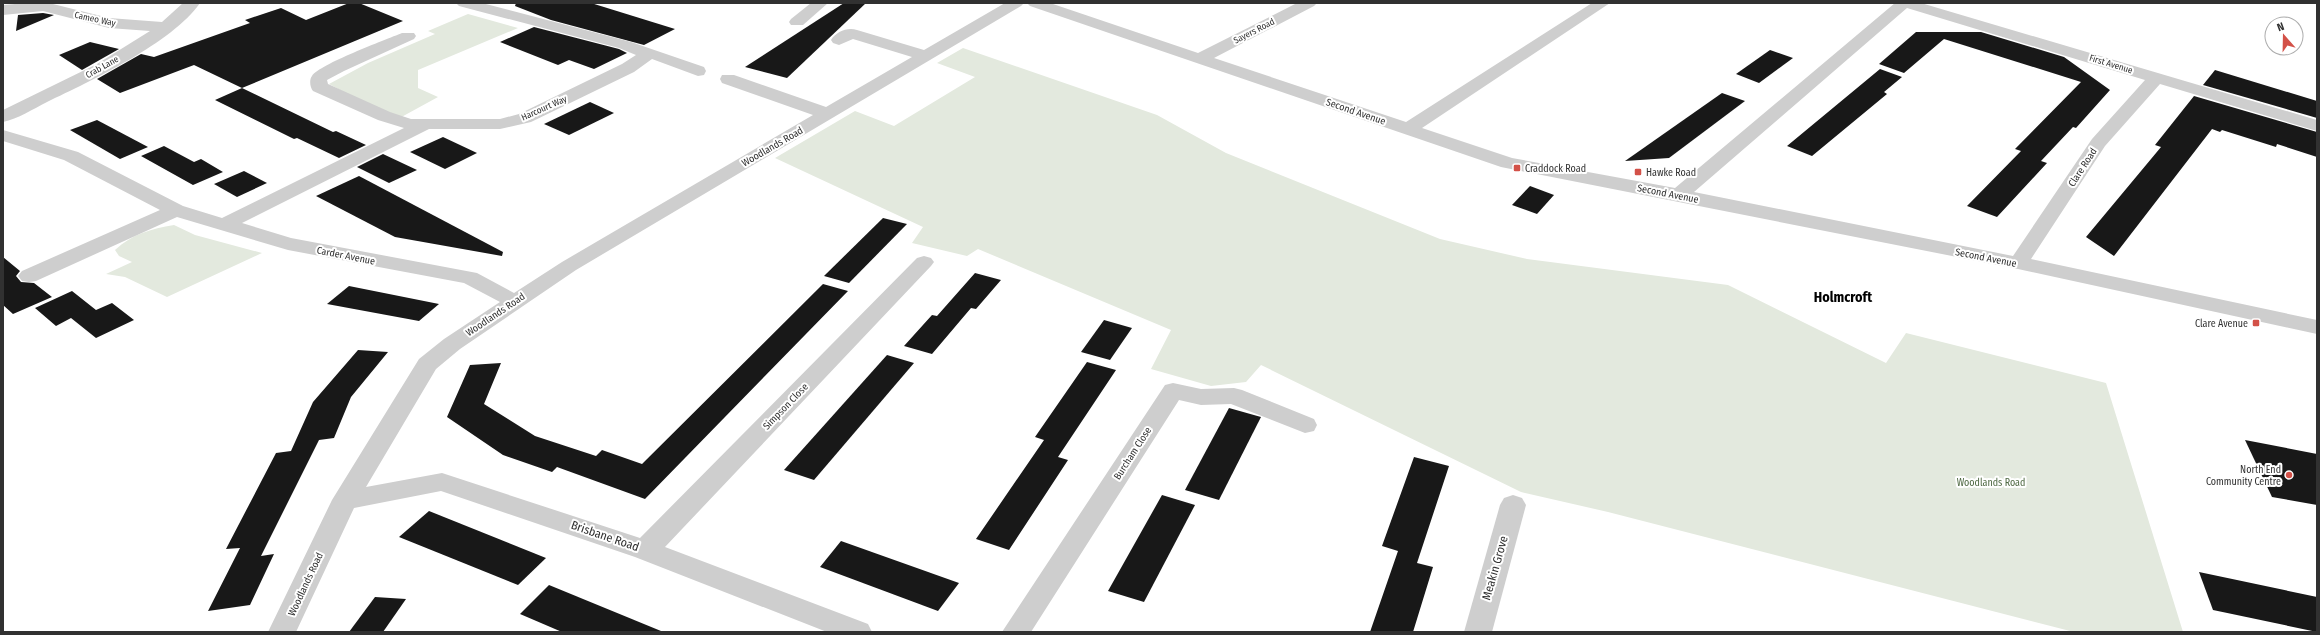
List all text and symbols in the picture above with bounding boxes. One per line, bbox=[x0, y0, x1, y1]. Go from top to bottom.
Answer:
street label: Cameo Way bbox=[73, 10, 117, 28]
street label: Sayers Road bbox=[1232, 16, 1276, 46]
north arrow bbox=[2264, 16, 2304, 56]
text: N bbox=[2275, 20, 2286, 34]
street label: First Avenue bbox=[2088, 53, 2134, 76]
street label: Crab Lane bbox=[84, 54, 121, 80]
street label: Harcourt Way bbox=[520, 93, 568, 123]
street label: Second Avenue bbox=[1324, 96, 1387, 128]
street label: Woodlands Road bbox=[740, 124, 805, 169]
street label: Clare Road bbox=[2066, 146, 2100, 189]
marker: Craddock Road bbox=[1512, 163, 1522, 173]
place label: Craddock Road bbox=[1525, 163, 1586, 175]
marker: Hawke Road bbox=[1633, 167, 1643, 177]
place label: Hawke Road bbox=[1646, 167, 1696, 179]
street label: Second Avenue bbox=[1636, 182, 1700, 206]
street label: Carder Avenue bbox=[316, 244, 376, 268]
street label: Second Avenue bbox=[1954, 246, 2018, 270]
district label: Holmcroft bbox=[1814, 289, 1873, 306]
street label: Woodlands Road bbox=[464, 291, 527, 339]
place label: Clare Avenue bbox=[2195, 318, 2248, 330]
marker: Clare Avenue bbox=[2251, 318, 2261, 328]
street label: Simpson Close bbox=[761, 381, 811, 432]
street label: Burcham Close bbox=[1111, 425, 1154, 482]
place label: North End Community Centre bbox=[2206, 464, 2281, 488]
marker: North End Community Centre bbox=[2284, 470, 2294, 480]
park label: Woodlands Road bbox=[1957, 477, 2025, 489]
street label: Brisbane Road bbox=[569, 518, 641, 554]
street label: Meakin Grove bbox=[1479, 534, 1511, 602]
street label: Woodlands Road bbox=[286, 551, 326, 618]

